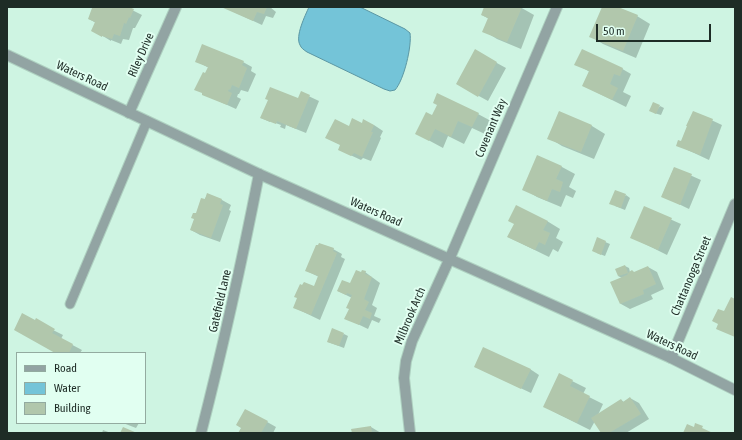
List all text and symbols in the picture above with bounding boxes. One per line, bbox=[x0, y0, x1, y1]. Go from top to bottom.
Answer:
scale bar bbox=[598, 16, 713, 42]
text: 50 m bbox=[603, 24, 625, 38]
street label: Riley Drive bbox=[125, 31, 157, 79]
street label: Waters Road bbox=[54, 58, 110, 94]
street label: Covenant Way bbox=[472, 96, 510, 160]
street label: Waters Road bbox=[348, 194, 404, 230]
street label: Chattanooga Street bbox=[668, 234, 714, 318]
street label: Gatefield Lane bbox=[206, 268, 234, 334]
street label: Milbrook Arch bbox=[391, 285, 429, 347]
street label: Waters Road bbox=[644, 327, 700, 363]
legend bbox=[16, 352, 146, 424]
text: Road bbox=[54, 361, 77, 375]
text: Water bbox=[54, 381, 80, 395]
text: Building bbox=[54, 401, 91, 415]

